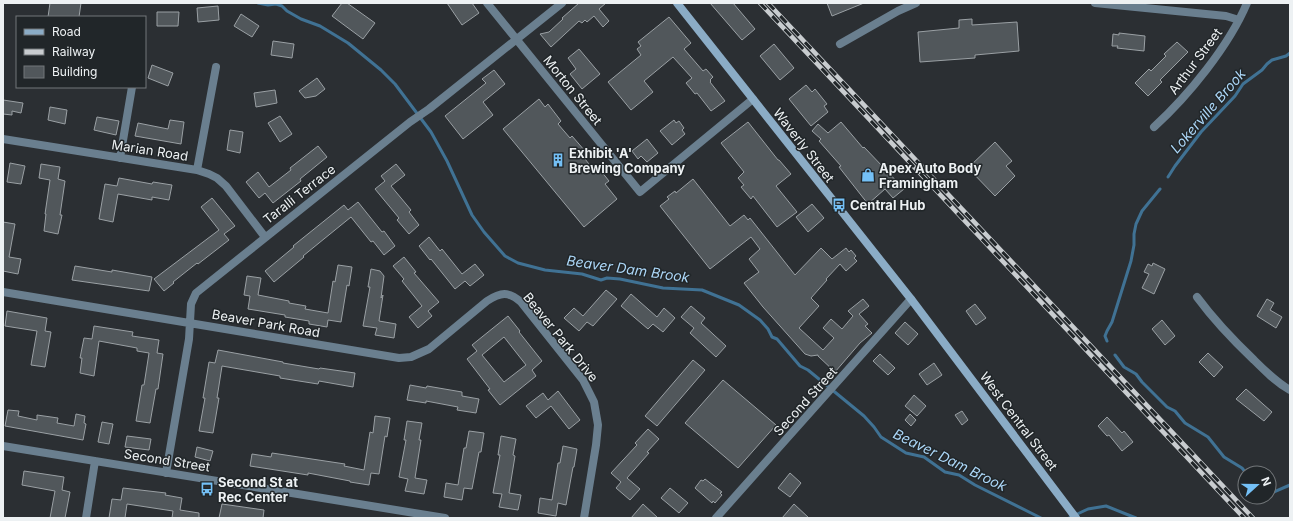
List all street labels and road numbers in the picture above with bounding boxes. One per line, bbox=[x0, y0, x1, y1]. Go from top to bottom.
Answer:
street label: Arthur Street bbox=[1165, 25, 1225, 97]
street label: Morton Street bbox=[540, 52, 606, 128]
street label: Waverly Street bbox=[770, 105, 838, 185]
street label: Marian Road bbox=[111, 136, 189, 164]
street label: Taralli Terrace bbox=[260, 161, 338, 227]
street label: Beaver Park Drive bbox=[520, 289, 602, 385]
street label: Beaver Park Road bbox=[211, 306, 321, 340]
street label: Second Street bbox=[770, 363, 840, 439]
street label: West Central Street bbox=[977, 369, 1061, 473]
street label: Second Street bbox=[123, 445, 211, 475]

